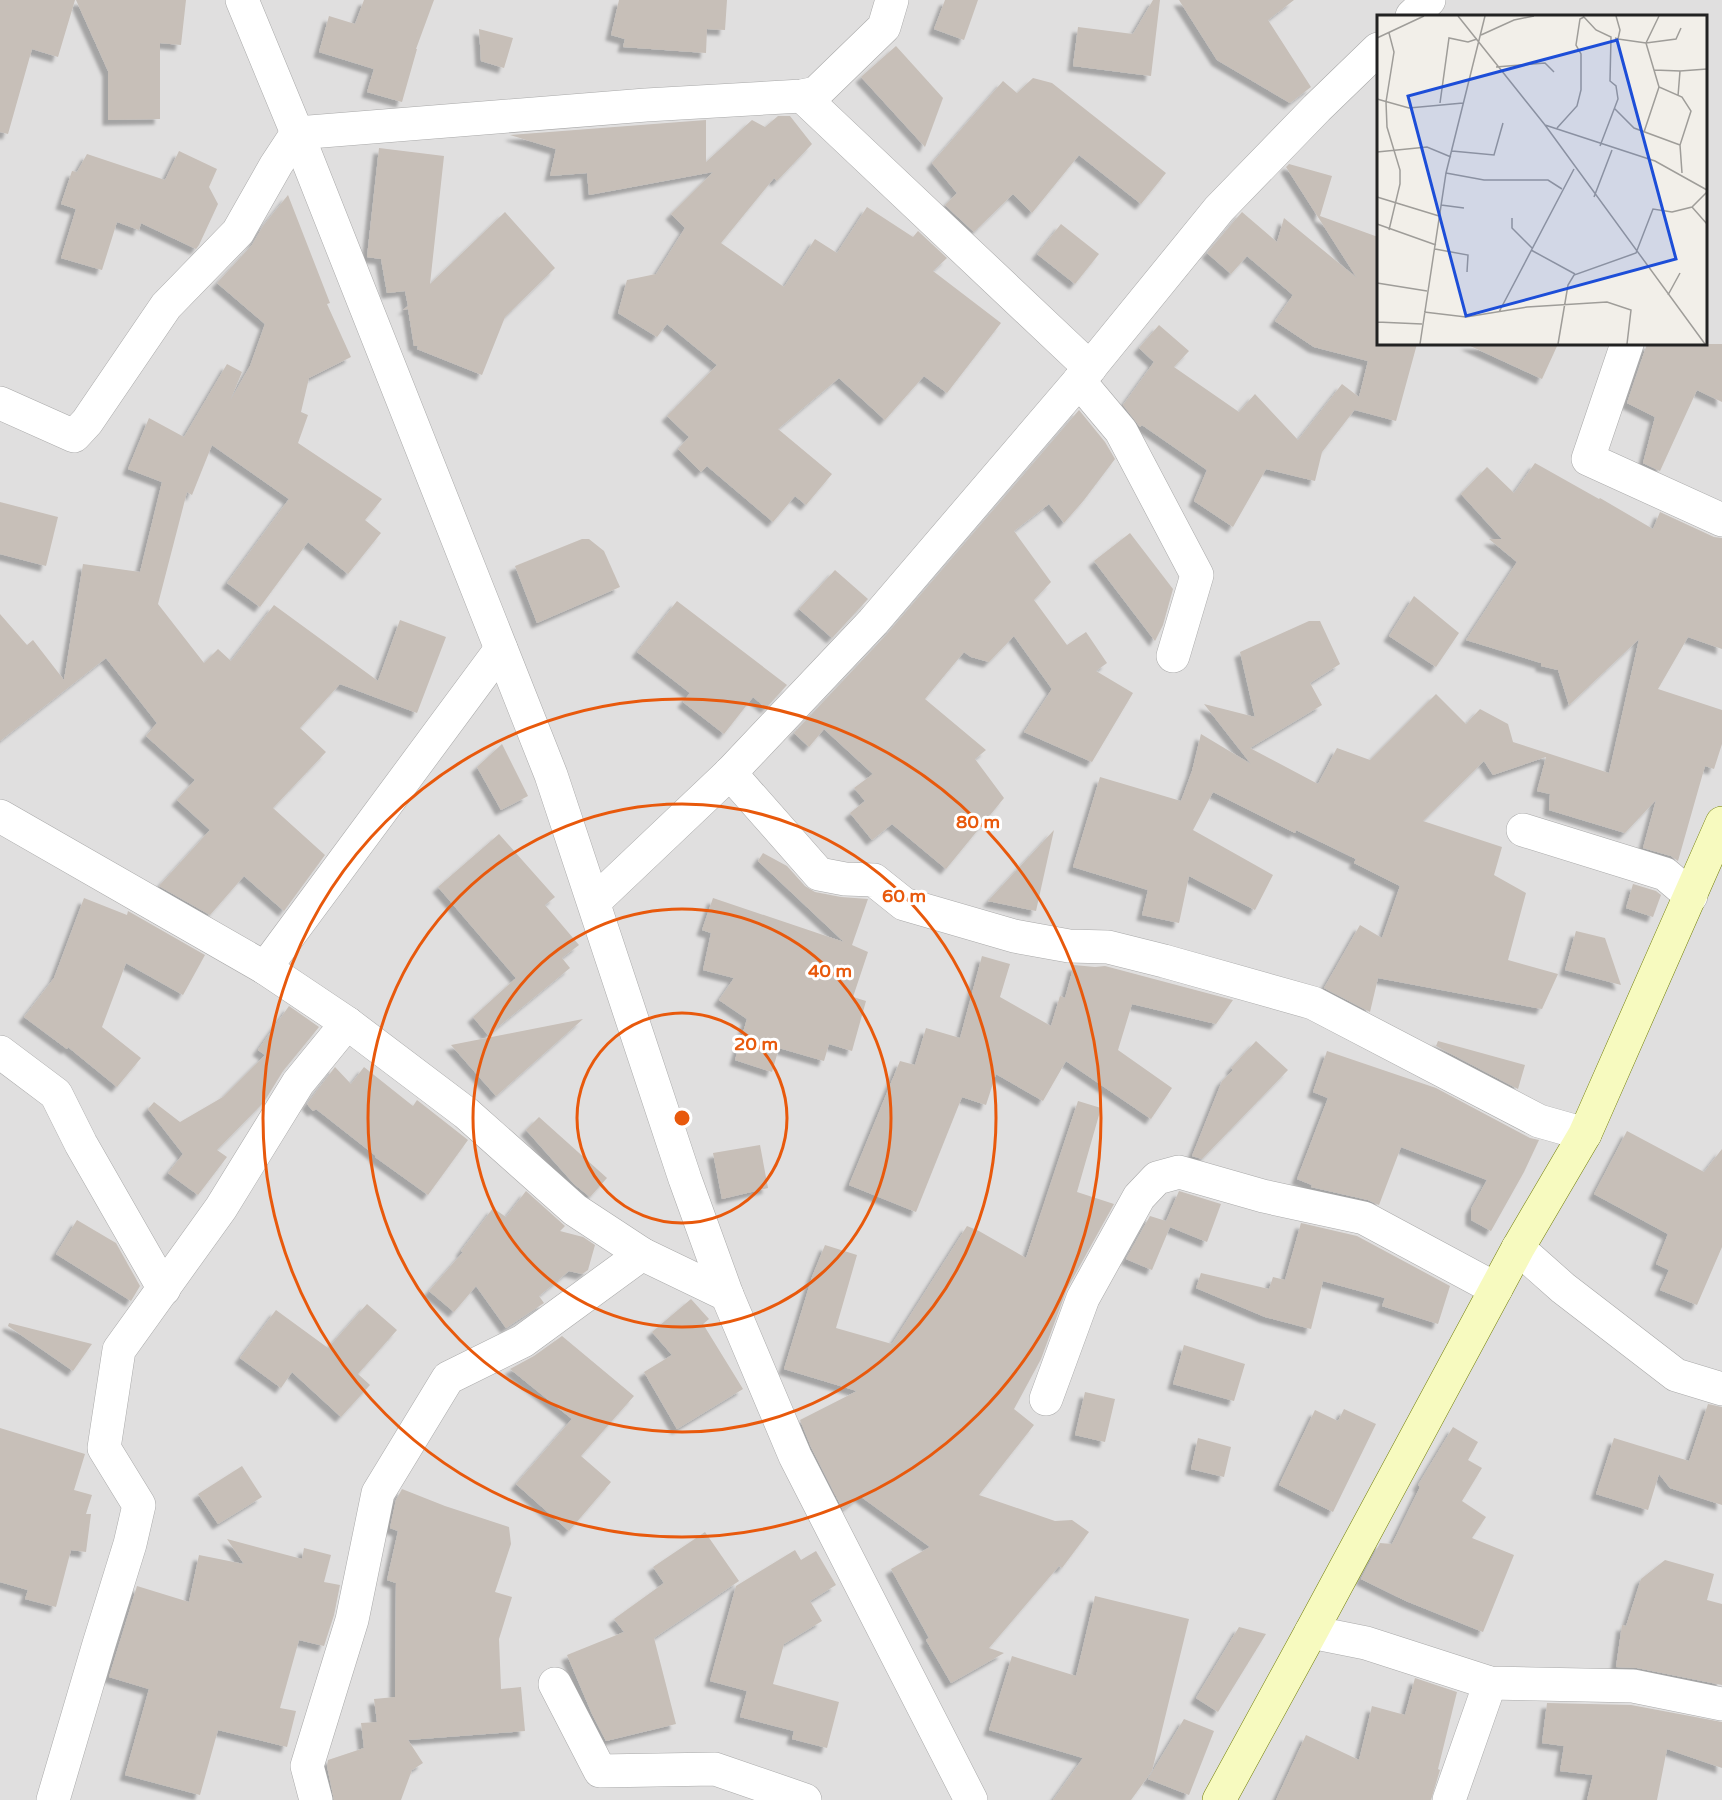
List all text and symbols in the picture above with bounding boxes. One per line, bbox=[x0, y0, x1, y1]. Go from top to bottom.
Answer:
inset map bbox=[1377, 15, 1707, 345]
text: 80 m bbox=[956, 811, 1000, 833]
text: 60 m bbox=[882, 885, 926, 907]
text: 40 m bbox=[808, 960, 852, 982]
text: 20 m bbox=[734, 1033, 778, 1055]
centre of rings bbox=[672, 1108, 692, 1128]

